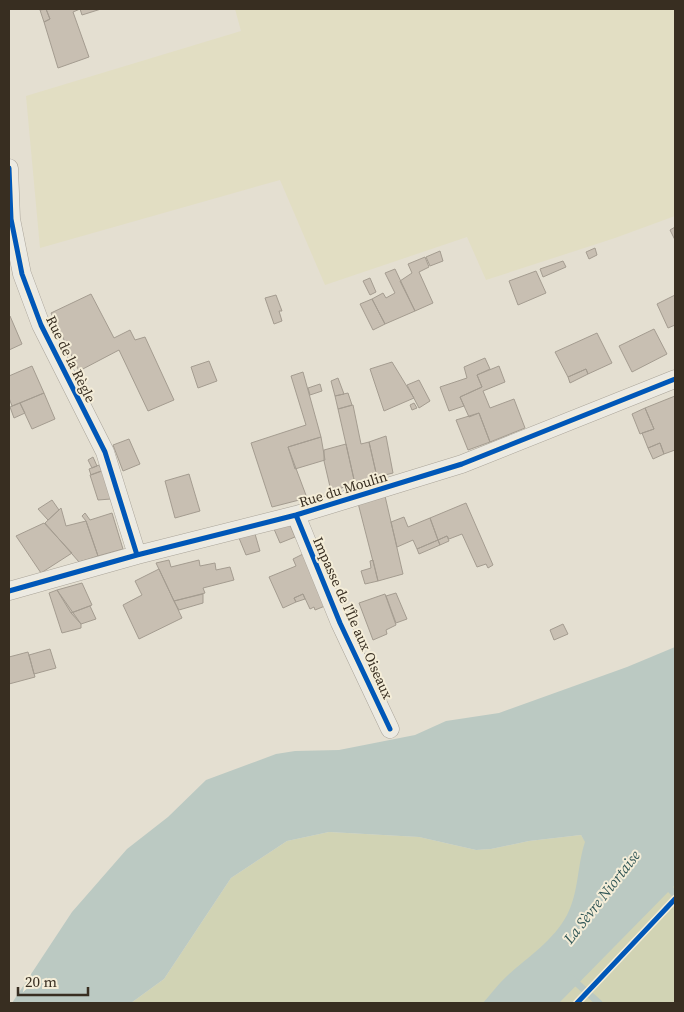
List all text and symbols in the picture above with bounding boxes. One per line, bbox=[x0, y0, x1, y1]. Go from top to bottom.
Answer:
street label: Rue de la Règle bbox=[41, 312, 101, 406]
street label: Rue du Moulin bbox=[296, 466, 390, 512]
street label: Impasse de l'Île aux Oiseaux bbox=[308, 534, 398, 703]
water label: La Sèvre Niortaise bbox=[558, 846, 645, 949]
scale bar bbox=[18, 964, 88, 996]
text: 20 m bbox=[25, 971, 57, 992]

